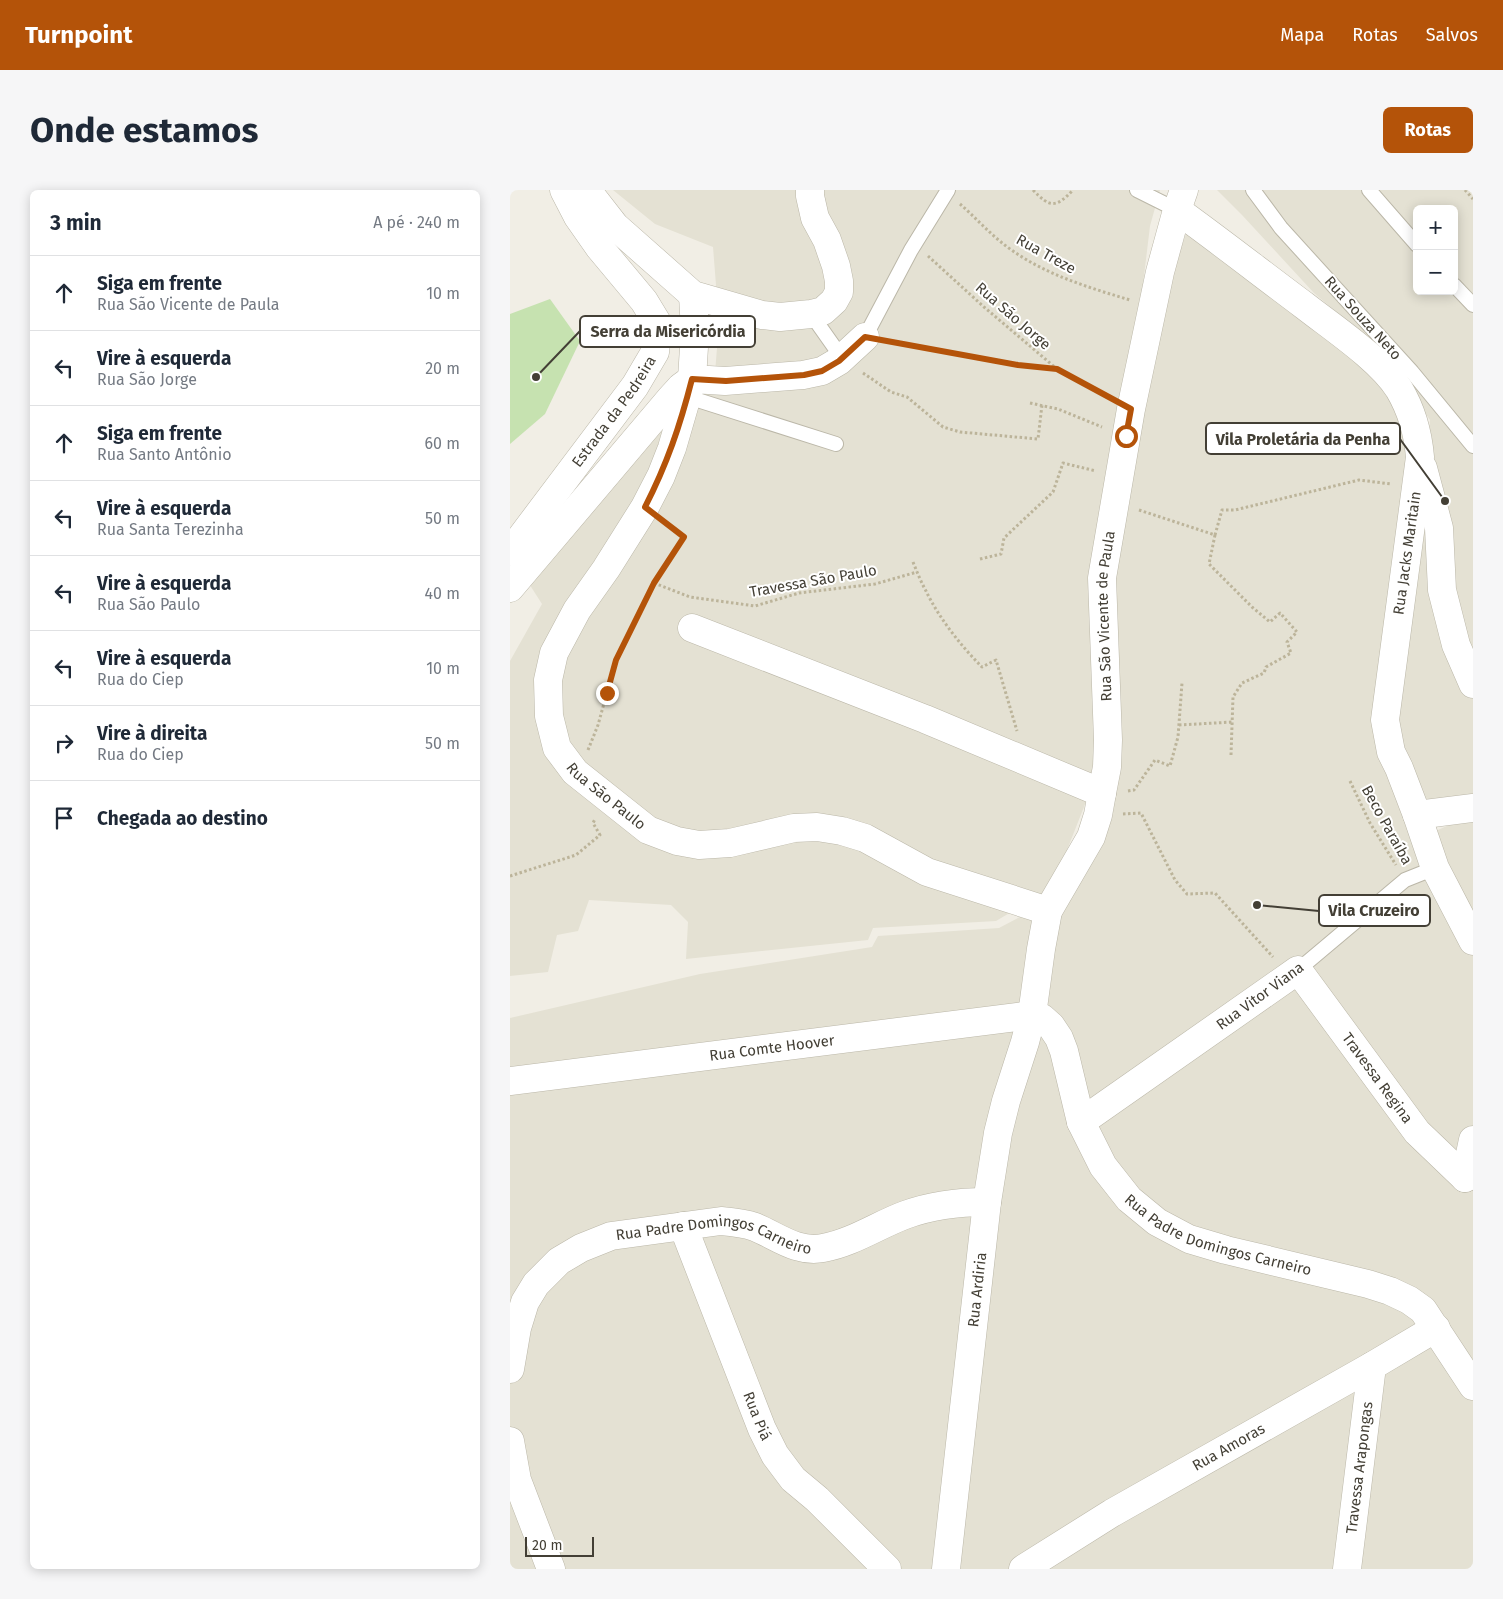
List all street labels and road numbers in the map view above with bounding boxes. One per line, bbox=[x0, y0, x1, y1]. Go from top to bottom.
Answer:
street label: Rua Treze bbox=[1013, 230, 1079, 278]
street label: Rua Souza Neto bbox=[1321, 272, 1405, 364]
street label: Rua São Jorge bbox=[972, 278, 1054, 354]
street label: Estrada da Pedreira bbox=[568, 352, 660, 471]
street label: Rua Jacks Maritain bbox=[1389, 490, 1425, 616]
street label: Rua São Vicente de Paula bbox=[1093, 529, 1119, 702]
street label: Travessa São Paulo bbox=[748, 561, 878, 601]
street label: Rua São Paulo bbox=[562, 759, 649, 834]
street label: Beco Paraíba bbox=[1358, 782, 1416, 868]
street label: Rua Vitor Viana bbox=[1213, 958, 1307, 1034]
street label: Travessa Regina bbox=[1338, 1029, 1417, 1127]
street label: Rua Comte Hoover bbox=[708, 1031, 836, 1065]
street label: Rua Padre Domingos Carneiro bbox=[1121, 1190, 1313, 1279]
street label: Rua Padre Domingos Carneiro bbox=[615, 1212, 813, 1258]
street label: Rua Ardiria bbox=[964, 1251, 990, 1328]
street label: Rua Piá bbox=[739, 1389, 775, 1444]
street label: Travessa Arapongas bbox=[1342, 1401, 1377, 1535]
street label: Rua Amoras bbox=[1189, 1419, 1268, 1475]

